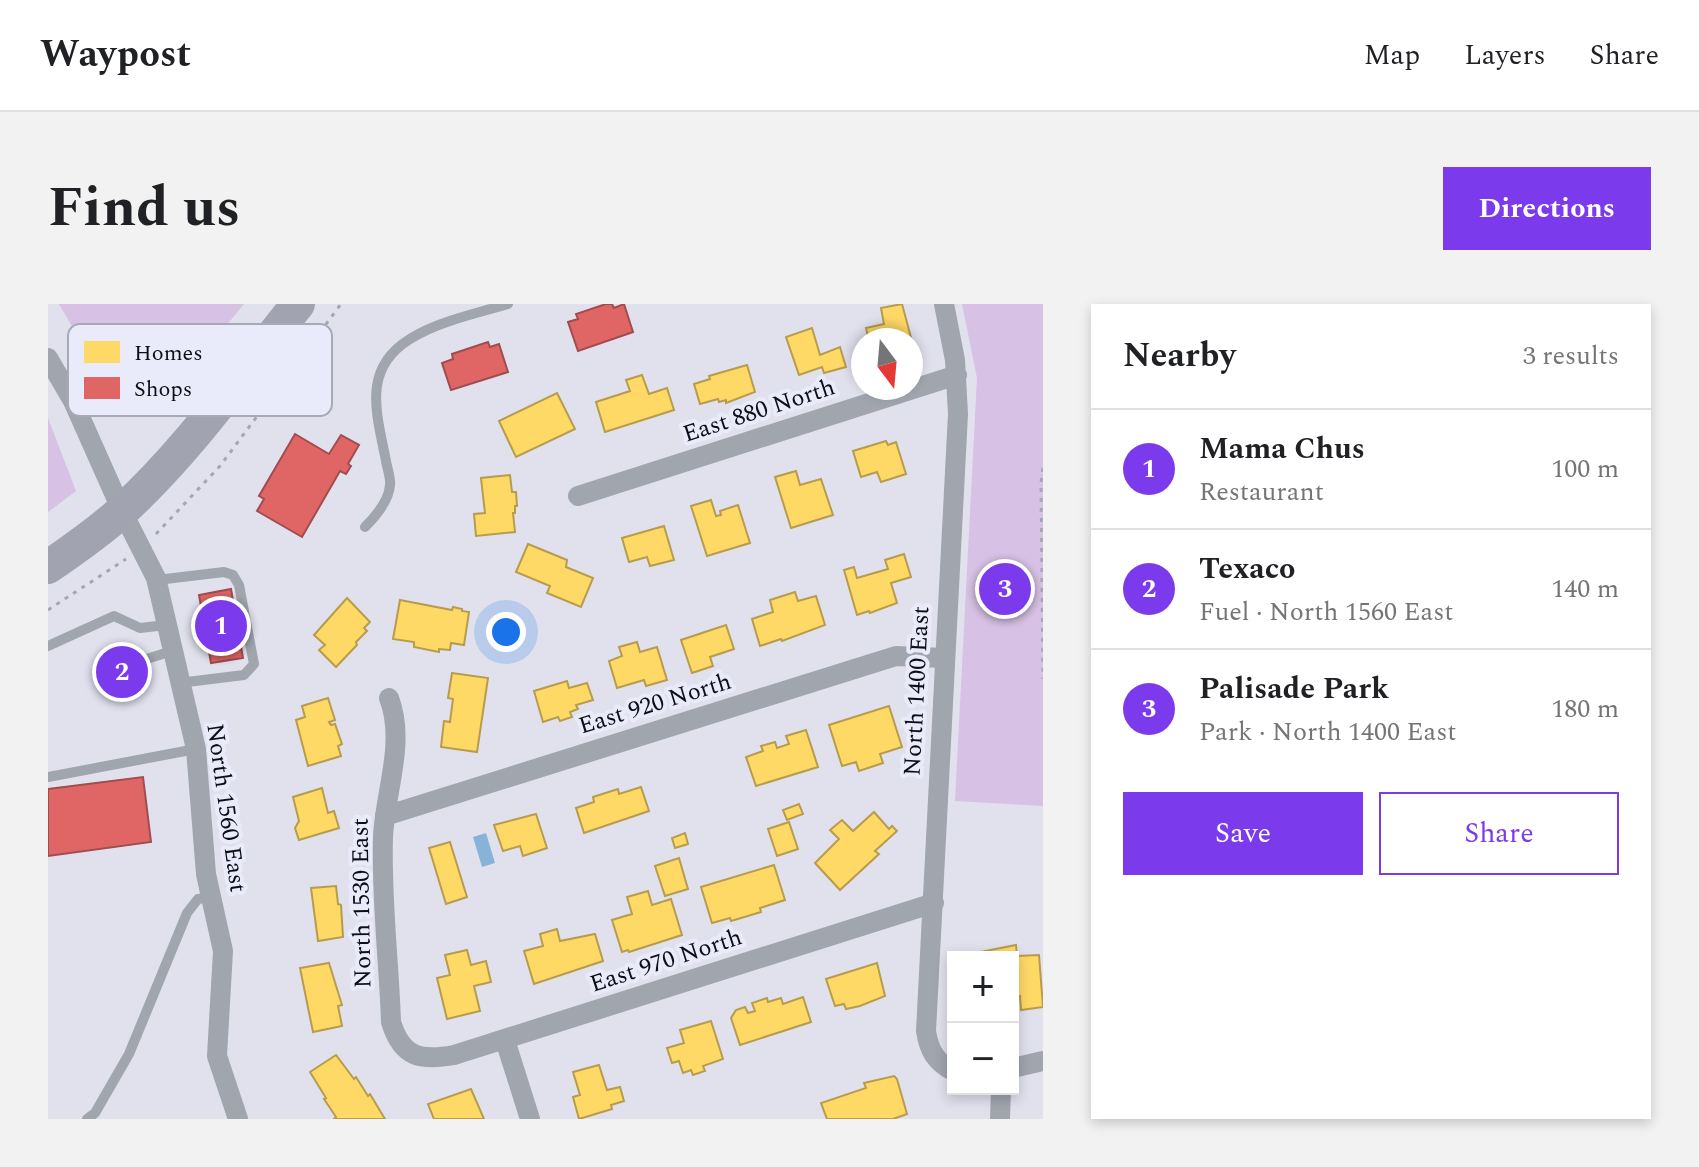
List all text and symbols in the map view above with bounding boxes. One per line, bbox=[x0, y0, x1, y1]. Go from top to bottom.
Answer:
text: Waypost bbox=[40, 26, 191, 84]
text: Map bbox=[1364, 34, 1420, 77]
text: Layers bbox=[1464, 34, 1546, 77]
text: Share bbox=[1590, 34, 1659, 77]
text: Find us bbox=[48, 166, 241, 251]
button: Directions bbox=[1443, 167, 1651, 250]
legend bbox=[68, 324, 332, 416]
north arrow bbox=[851, 328, 923, 400]
text: Nearby bbox=[1123, 330, 1236, 382]
text: 3 results bbox=[1523, 336, 1619, 376]
text: Homes bbox=[134, 337, 203, 370]
street label: East 880 North bbox=[678, 369, 840, 453]
text: Shops bbox=[134, 373, 192, 406]
text: Mama Chus bbox=[1199, 426, 1365, 472]
text: 1 bbox=[1142, 449, 1156, 489]
text: 100 m bbox=[1551, 449, 1619, 489]
text: Restaurant bbox=[1199, 472, 1324, 512]
text: Texaco bbox=[1199, 546, 1295, 592]
pin: 3 bbox=[979, 559, 1031, 619]
text: 2 bbox=[1142, 569, 1156, 609]
text: 140 m bbox=[1551, 569, 1619, 609]
text: Fuel · North 1560 East bbox=[1199, 592, 1453, 632]
pin: 1 bbox=[195, 596, 247, 656]
street label: North 1400 East bbox=[895, 605, 939, 777]
your location bbox=[486, 612, 526, 652]
pin: 2 bbox=[96, 642, 148, 702]
street label: East 920 North bbox=[574, 664, 736, 744]
text: Palisade Park bbox=[1199, 666, 1389, 712]
text: 3 bbox=[1142, 689, 1156, 729]
text: 180 m bbox=[1551, 689, 1619, 729]
text: Park · North 1400 East bbox=[1199, 712, 1456, 752]
street label: North 1560 East bbox=[196, 721, 256, 895]
button: Save bbox=[1123, 792, 1363, 875]
button: Share bbox=[1379, 792, 1619, 875]
street label: North 1530 East bbox=[343, 818, 381, 988]
street label: East 970 North bbox=[585, 919, 747, 1003]
map controls bbox=[947, 951, 1019, 1095]
button: + bbox=[947, 951, 1019, 1023]
button: − bbox=[947, 1023, 1019, 1095]

